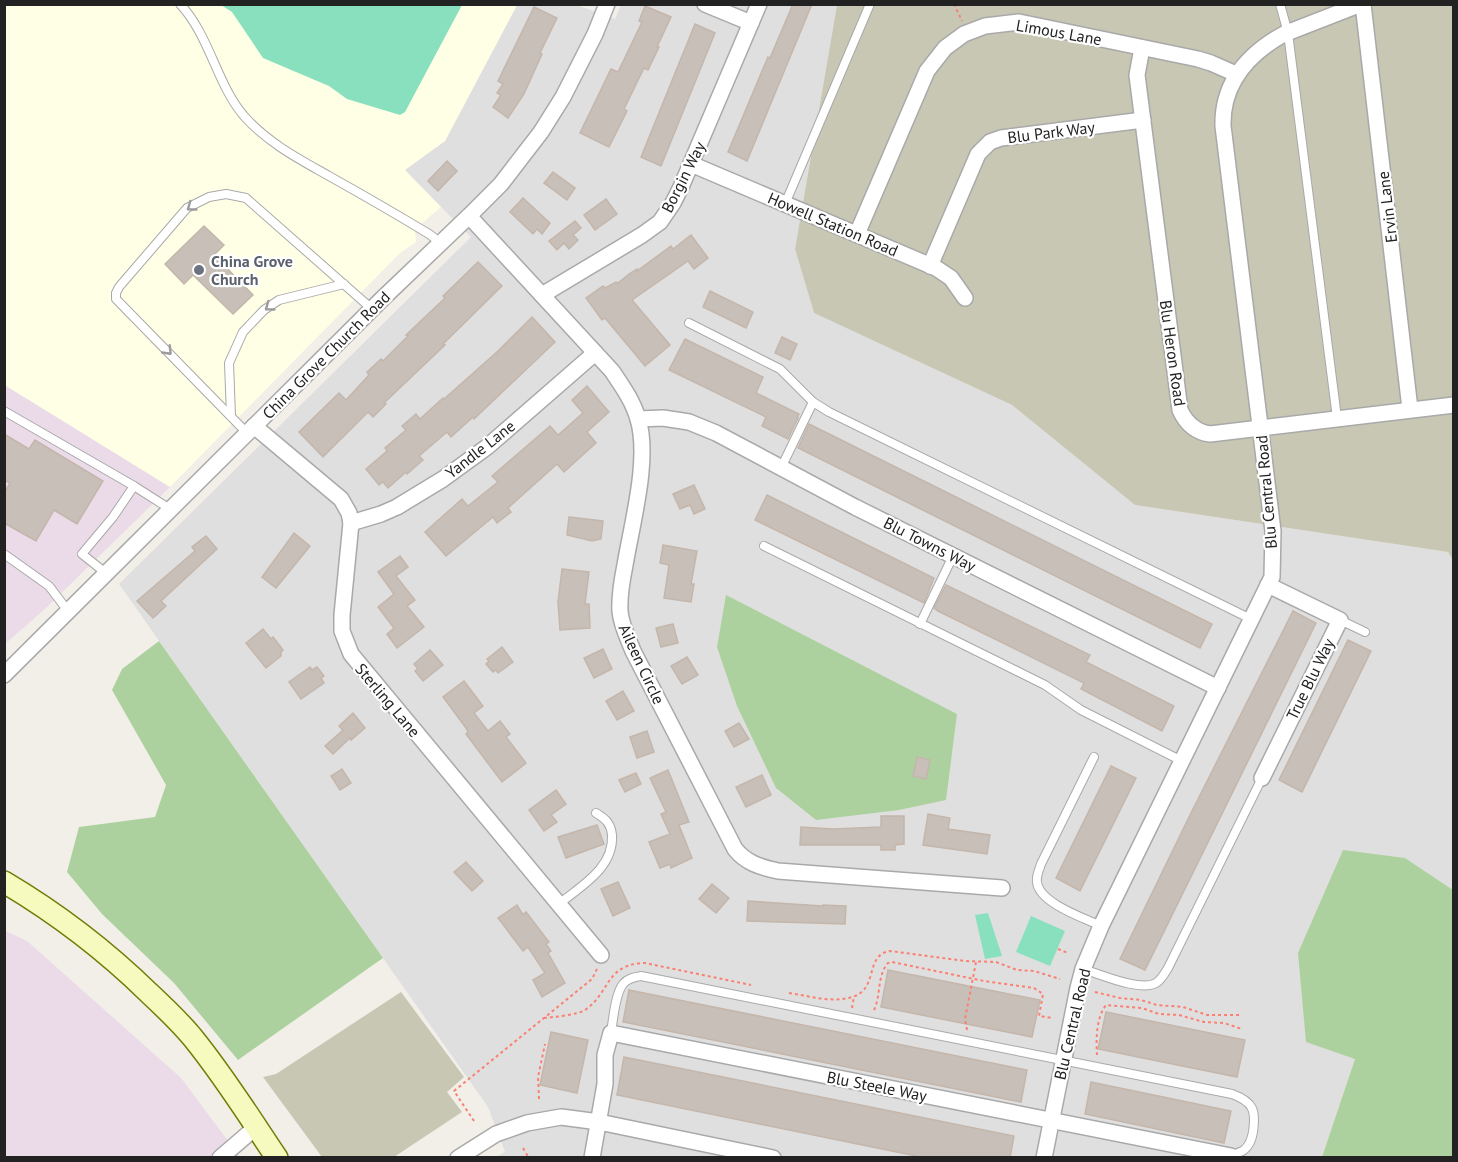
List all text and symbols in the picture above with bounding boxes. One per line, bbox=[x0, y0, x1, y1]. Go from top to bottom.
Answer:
street label: Limous Lane bbox=[1015, 15, 1103, 49]
street label: Blu Park Way bbox=[1006, 117, 1096, 147]
street label: Borgin Way bbox=[657, 138, 710, 216]
street label: Ervin Lane bbox=[1373, 170, 1401, 244]
street label: Howell Station Road bbox=[765, 188, 901, 260]
one-way arrow bbox=[187, 200, 198, 211]
place label: China Grove Church bbox=[211, 251, 293, 289]
marker: China Grove Church bbox=[192, 263, 206, 277]
street label: China Grove Church Road bbox=[258, 287, 394, 423]
street label: Blu Heron Road bbox=[1156, 299, 1190, 407]
one-way arrow bbox=[265, 300, 276, 311]
one-way arrow bbox=[161, 345, 172, 355]
street label: Yandle Lane bbox=[441, 416, 519, 482]
street label: Blu Central Road bbox=[1251, 434, 1281, 550]
street label: Blu Towns Way bbox=[881, 512, 980, 576]
street label: Aileen Circle bbox=[615, 621, 669, 707]
street label: True Blu Way bbox=[1282, 634, 1339, 723]
street label: Sterling Lane bbox=[351, 659, 425, 741]
street label: Blu Central Road bbox=[1049, 966, 1095, 1082]
street label: Blu Steele Way bbox=[825, 1067, 929, 1106]

